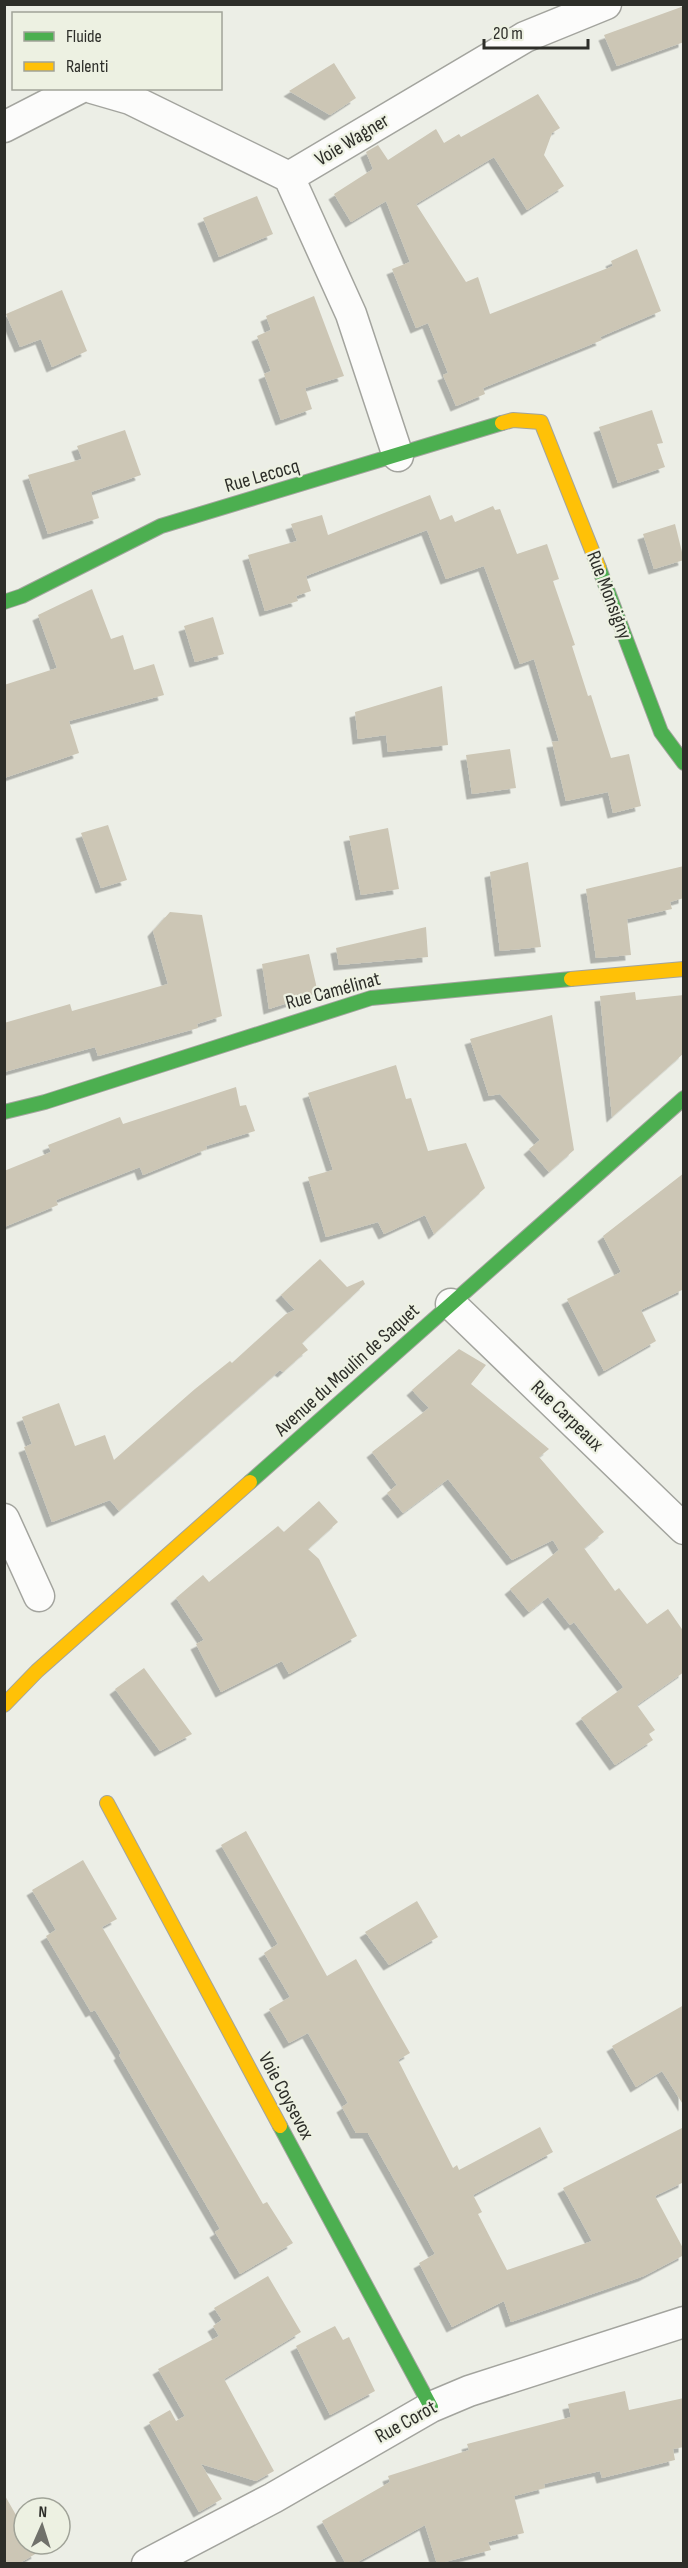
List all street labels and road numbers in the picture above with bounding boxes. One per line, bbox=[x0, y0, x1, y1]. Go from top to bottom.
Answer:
street label: Voie Wagner bbox=[311, 108, 394, 171]
street label: Rue Lecocq bbox=[222, 454, 302, 498]
street label: Rue Monsigny bbox=[581, 547, 637, 643]
street label: Rue Camélinat bbox=[283, 967, 383, 1015]
street label: Avenue du Moulin de Saquet bbox=[269, 1299, 424, 1442]
street label: Rue Carpeaux bbox=[526, 1376, 609, 1457]
street label: Voie Coysevox bbox=[253, 2048, 319, 2144]
street label: Rue Corot bbox=[371, 2395, 441, 2449]

